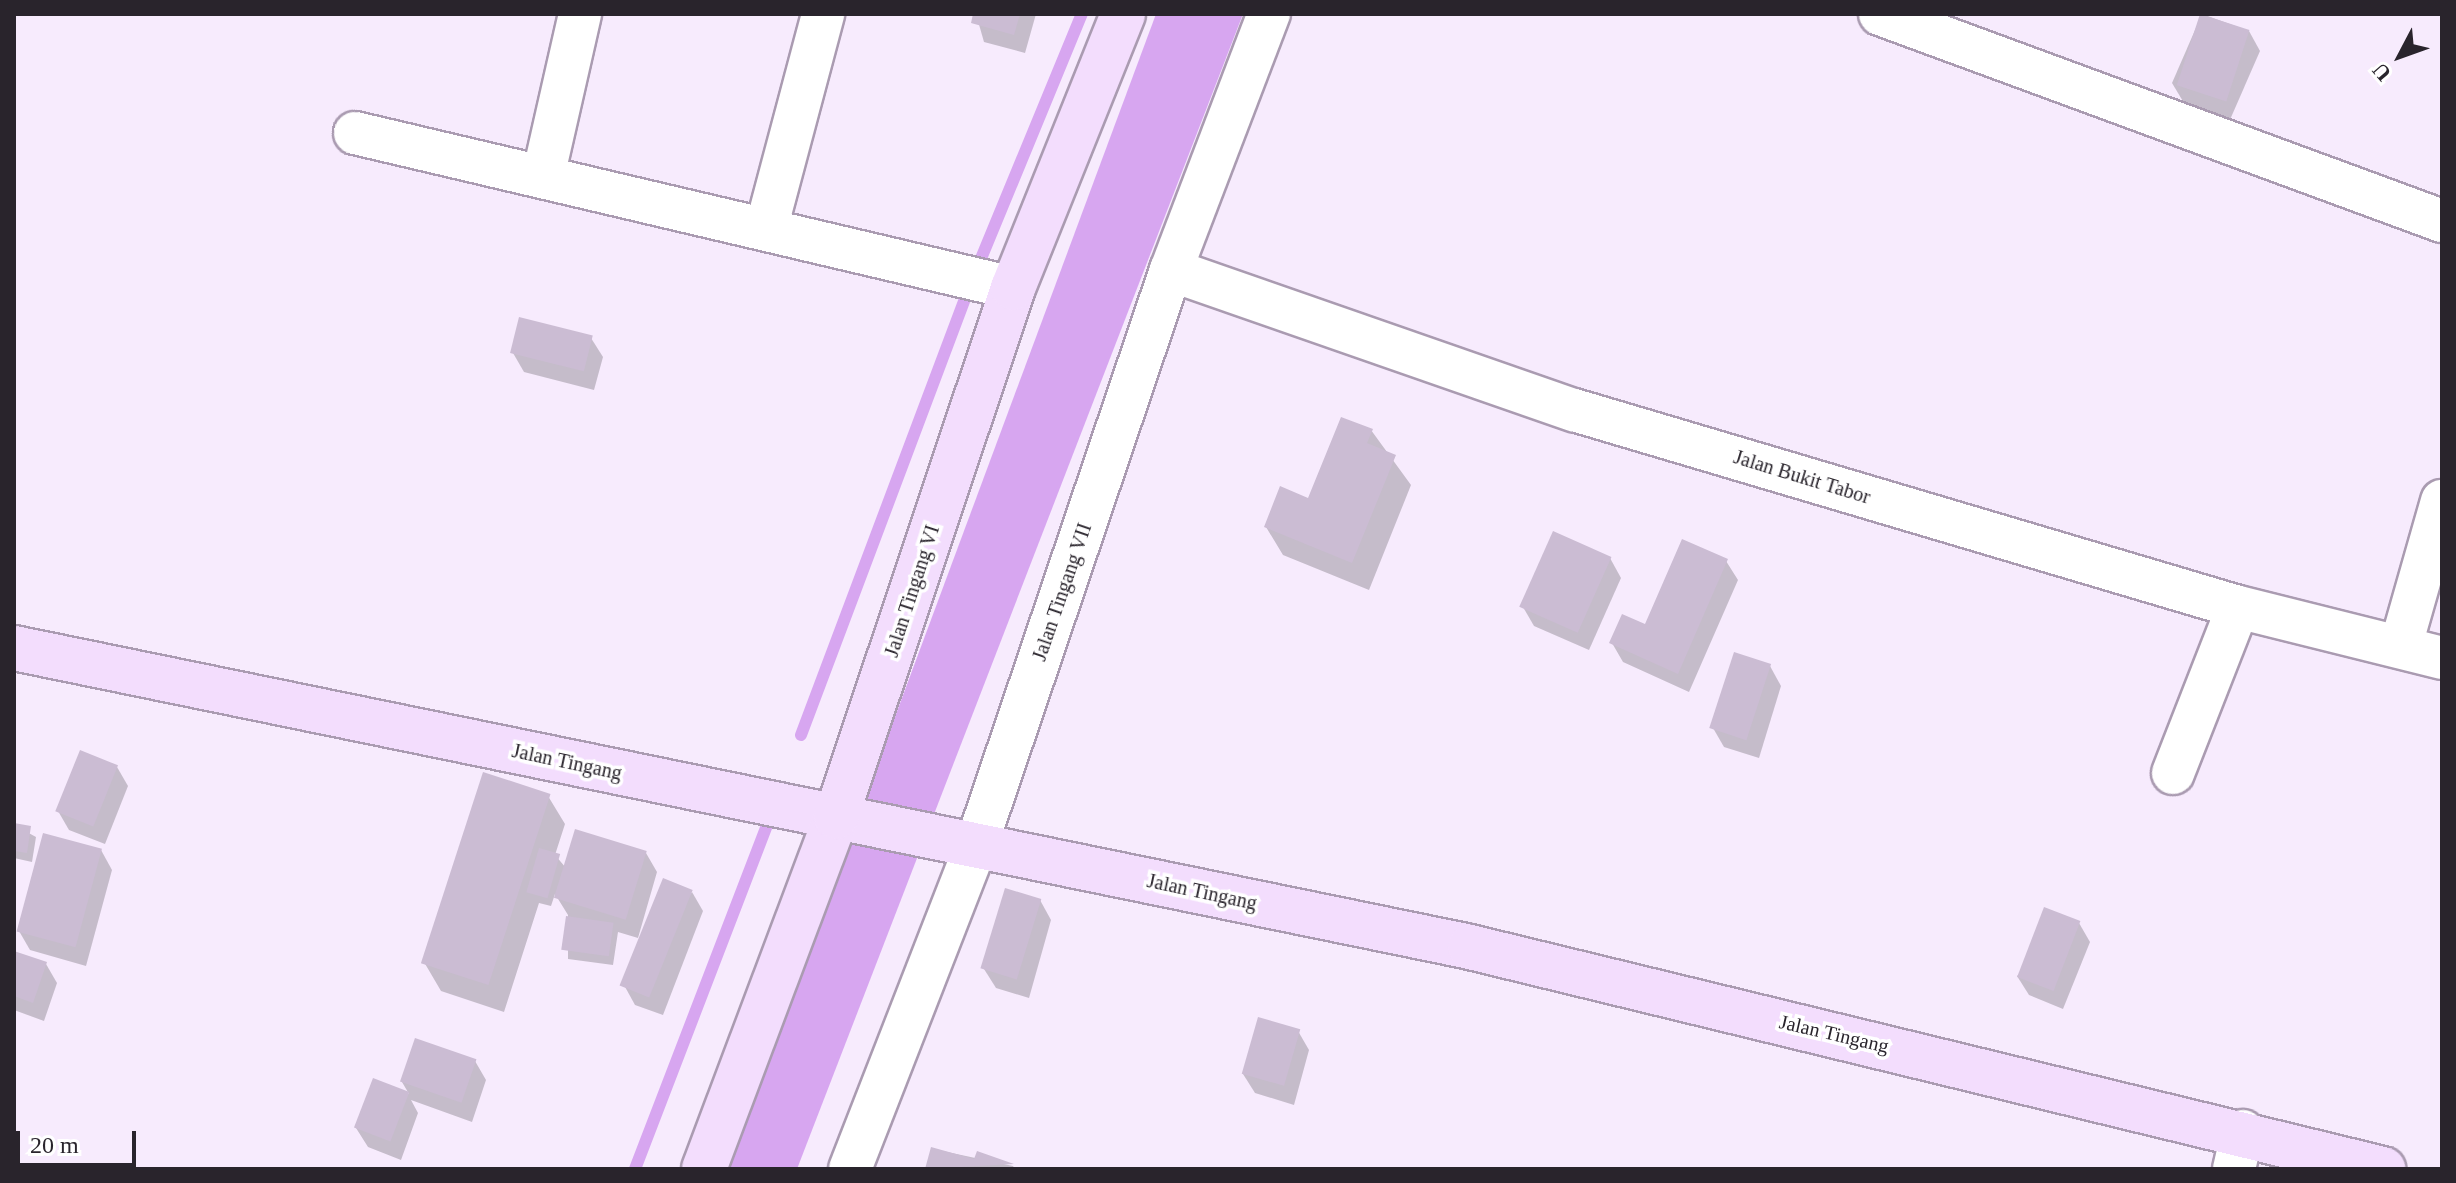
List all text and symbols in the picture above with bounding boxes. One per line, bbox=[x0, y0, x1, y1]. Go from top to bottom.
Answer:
north arrow bbox=[2360, 16, 2440, 96]
text: U bbox=[2367, 58, 2396, 86]
street label: Jalan Bukit Tabor bbox=[1731, 445, 1873, 509]
street label: Jalan Tingang VII bbox=[1027, 520, 1097, 664]
street label: Jalan Tingang VI bbox=[879, 522, 945, 660]
street label: Jalan Tingang bbox=[510, 739, 624, 785]
street label: Jalan Tingang bbox=[1145, 869, 1259, 915]
street label: Jalan Tingang bbox=[1777, 1010, 1891, 1058]
scale bar bbox=[20, 1115, 140, 1165]
text: 20 m bbox=[30, 1132, 79, 1158]

